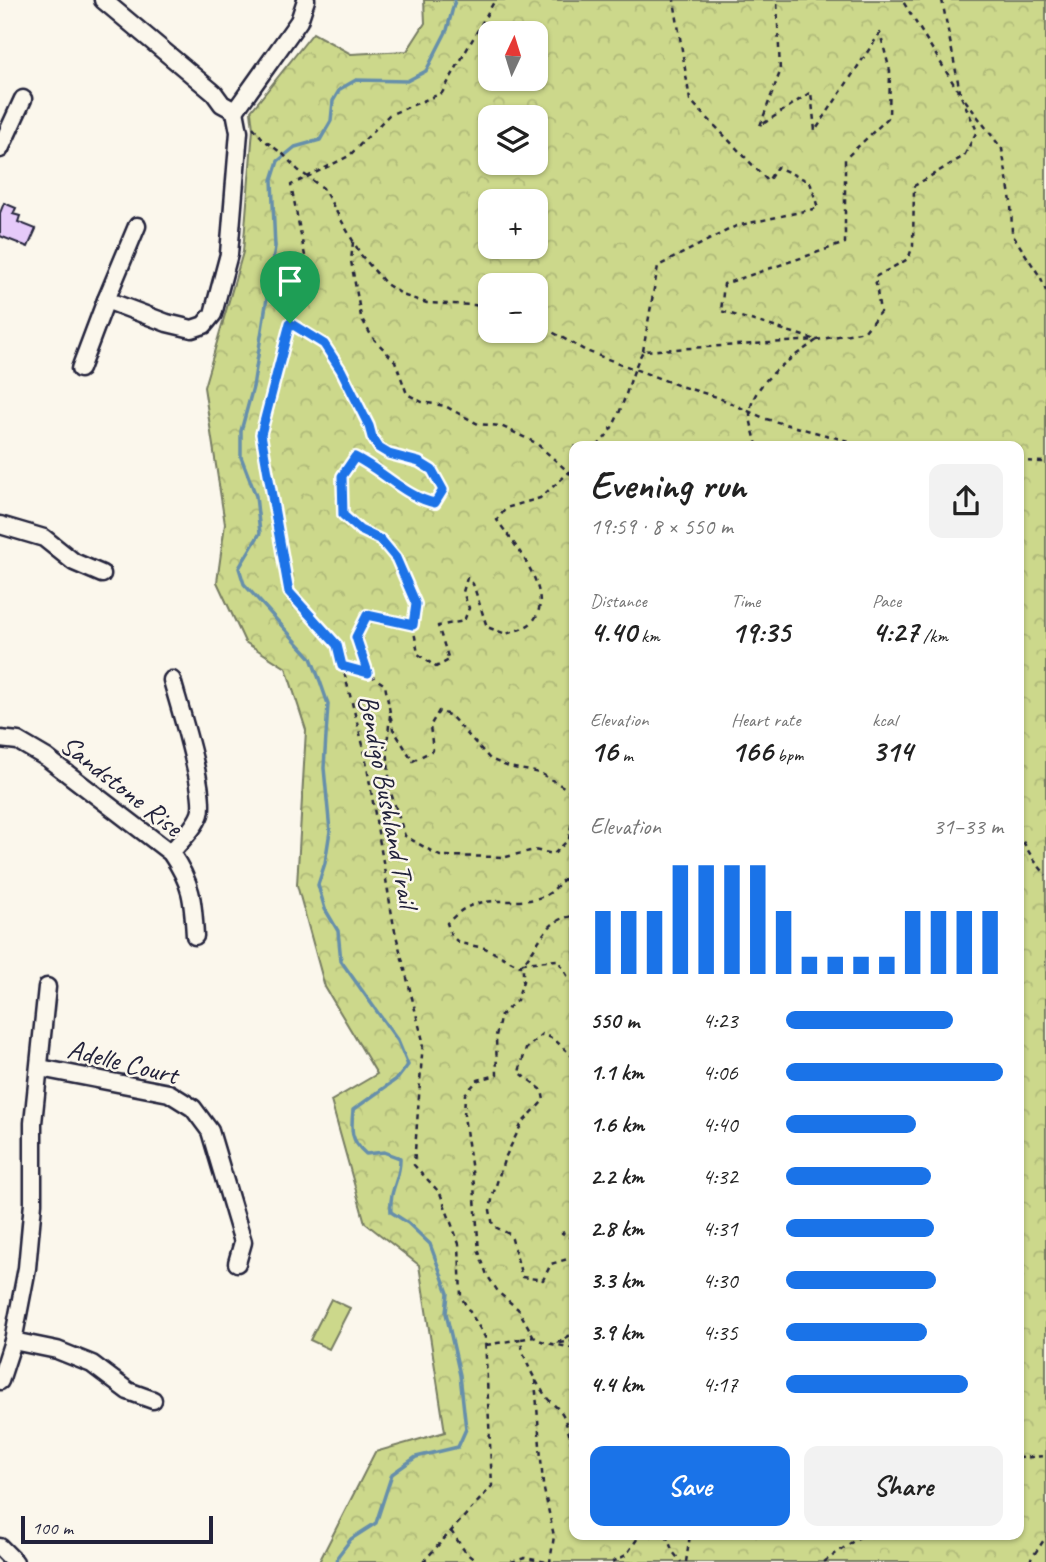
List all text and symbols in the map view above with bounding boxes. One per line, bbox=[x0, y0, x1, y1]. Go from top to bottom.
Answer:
north arrow bbox=[478, 21, 548, 91]
map controls bbox=[478, 21, 548, 343]
button: layers bbox=[478, 105, 548, 175]
button: + bbox=[478, 189, 548, 259]
pin bbox=[260, 251, 320, 323]
icon: arrive bbox=[271, 262, 309, 300]
button: − bbox=[478, 273, 548, 343]
text: Evening run bbox=[590, 462, 746, 509]
button: share bbox=[929, 464, 1003, 538]
text: 19:59 · 8 × 550 m bbox=[590, 512, 733, 541]
text: Distance bbox=[590, 589, 647, 613]
text: Time bbox=[731, 589, 760, 613]
text: Pace bbox=[872, 589, 901, 613]
text: 4.40 bbox=[590, 613, 636, 651]
text: 19:35 bbox=[731, 613, 790, 651]
text: 4:27 bbox=[872, 613, 918, 651]
text: km bbox=[636, 624, 660, 648]
text: /km bbox=[918, 624, 948, 648]
street label: Bendigo Bushland Trail bbox=[351, 692, 427, 915]
text: Elevation bbox=[590, 708, 648, 732]
text: Heart rate bbox=[731, 708, 800, 732]
text: kcal bbox=[872, 708, 897, 732]
street label: Sandstone Rise bbox=[54, 727, 191, 845]
text: 16 bbox=[590, 732, 618, 770]
text: 166 bbox=[731, 732, 773, 770]
text: 314 bbox=[872, 732, 913, 770]
text: m bbox=[618, 743, 633, 767]
text: bpm bbox=[773, 743, 803, 767]
text: Elevation bbox=[590, 812, 661, 841]
text: 31–33 m bbox=[933, 812, 1003, 841]
text: 550 m bbox=[590, 1006, 639, 1035]
text: 4:23 bbox=[702, 1006, 738, 1035]
street label: Adelle Court bbox=[64, 1031, 184, 1093]
text: 1.1 km bbox=[590, 1058, 644, 1087]
text: 4:06 bbox=[702, 1058, 738, 1087]
text: 1.6 km bbox=[590, 1110, 644, 1139]
text: 4:40 bbox=[702, 1110, 738, 1139]
text: 2.2 km bbox=[590, 1162, 644, 1191]
text: 4:32 bbox=[702, 1162, 738, 1191]
text: 2.8 km bbox=[590, 1214, 644, 1243]
text: 4:31 bbox=[702, 1214, 738, 1243]
text: 3.3 km bbox=[590, 1266, 644, 1295]
text: 4:30 bbox=[702, 1266, 738, 1295]
text: 3.9 km bbox=[590, 1318, 643, 1347]
text: 4:35 bbox=[702, 1318, 738, 1347]
text: 4.4 km bbox=[590, 1370, 644, 1399]
text: 4:17 bbox=[702, 1370, 738, 1399]
button: Save bbox=[590, 1446, 790, 1526]
button: Share bbox=[804, 1446, 1003, 1526]
scale bar bbox=[21, 1513, 214, 1545]
text: 100 m bbox=[32, 1516, 73, 1540]

